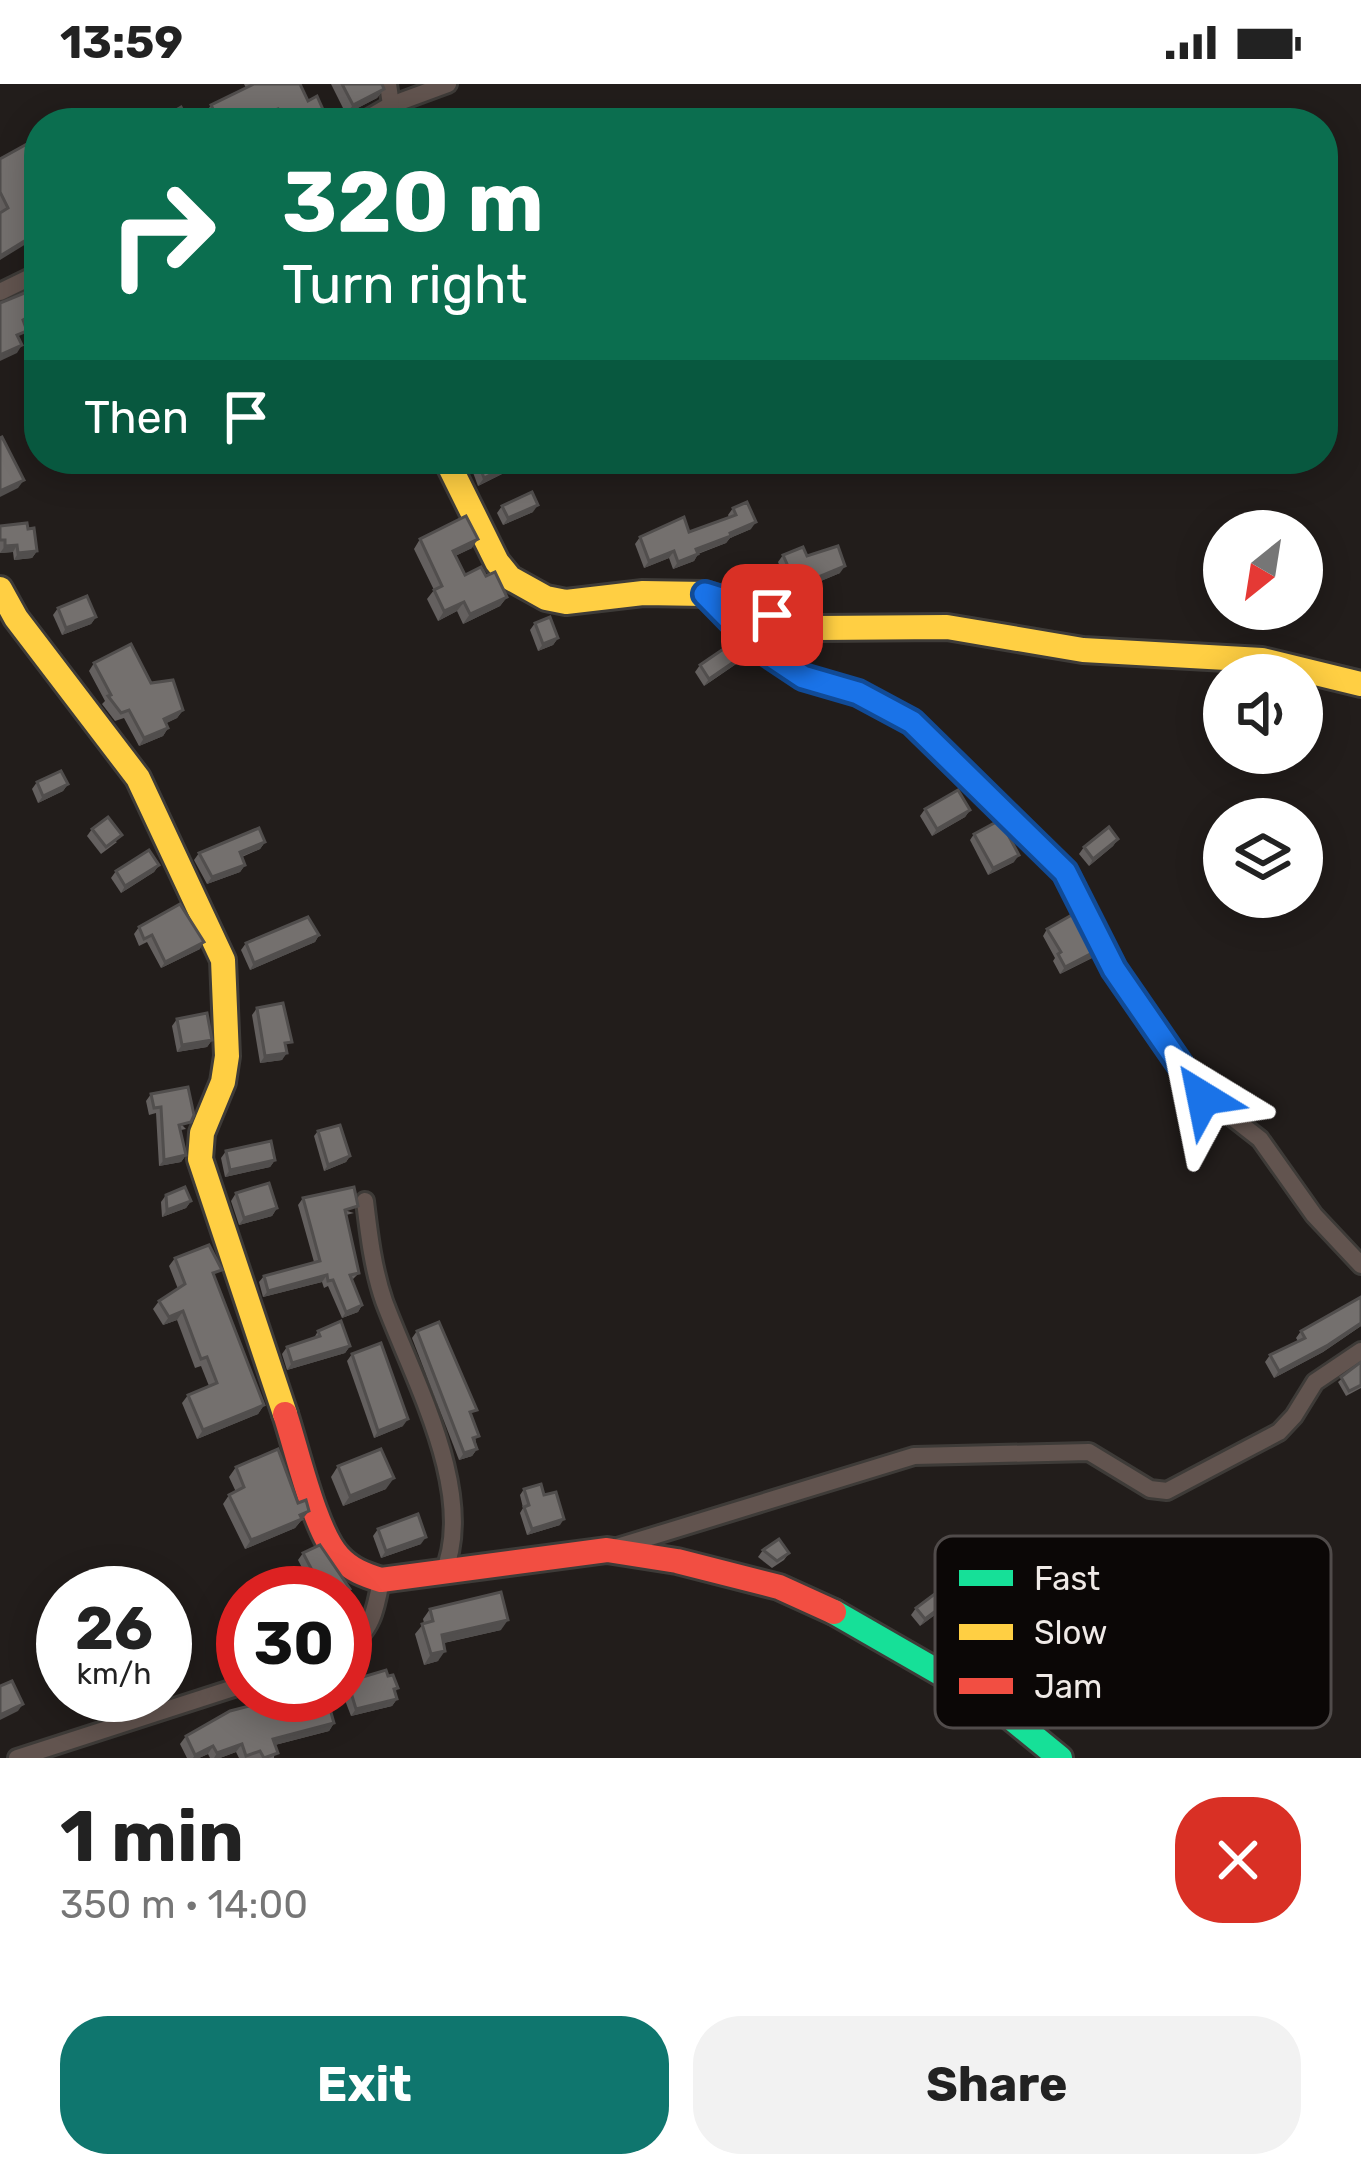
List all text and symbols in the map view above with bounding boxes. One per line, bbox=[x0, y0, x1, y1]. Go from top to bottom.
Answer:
text: 13:59 bbox=[60, 16, 183, 69]
text: 320 m bbox=[282, 152, 544, 252]
icon: right bbox=[84, 156, 240, 312]
text: Turn right bbox=[282, 253, 527, 317]
icon: arrive bbox=[213, 384, 279, 450]
text: Then bbox=[84, 391, 189, 444]
north arrow bbox=[1203, 510, 1323, 630]
map controls bbox=[1203, 510, 1323, 918]
pin bbox=[721, 564, 823, 666]
icon: arrive bbox=[739, 582, 805, 648]
button: sound bbox=[1203, 654, 1323, 774]
button: layers bbox=[1203, 798, 1323, 918]
position arrow bbox=[1140, 1035, 1266, 1161]
legend bbox=[935, 1536, 1331, 1728]
text: Fast bbox=[1034, 1559, 1100, 1598]
speed limit sign: 30 bbox=[216, 1566, 372, 1722]
text: 26 bbox=[75, 1593, 153, 1664]
text: Slow bbox=[1034, 1613, 1108, 1652]
text: km/h bbox=[77, 1656, 151, 1692]
text: Jam bbox=[1034, 1667, 1102, 1706]
text: 1 min bbox=[60, 1794, 244, 1879]
button: close bbox=[1175, 1797, 1301, 1923]
text: 350 m · 14:00 bbox=[60, 1882, 308, 1928]
button: Exit bbox=[60, 2016, 669, 2154]
button: Share bbox=[693, 2016, 1301, 2154]

